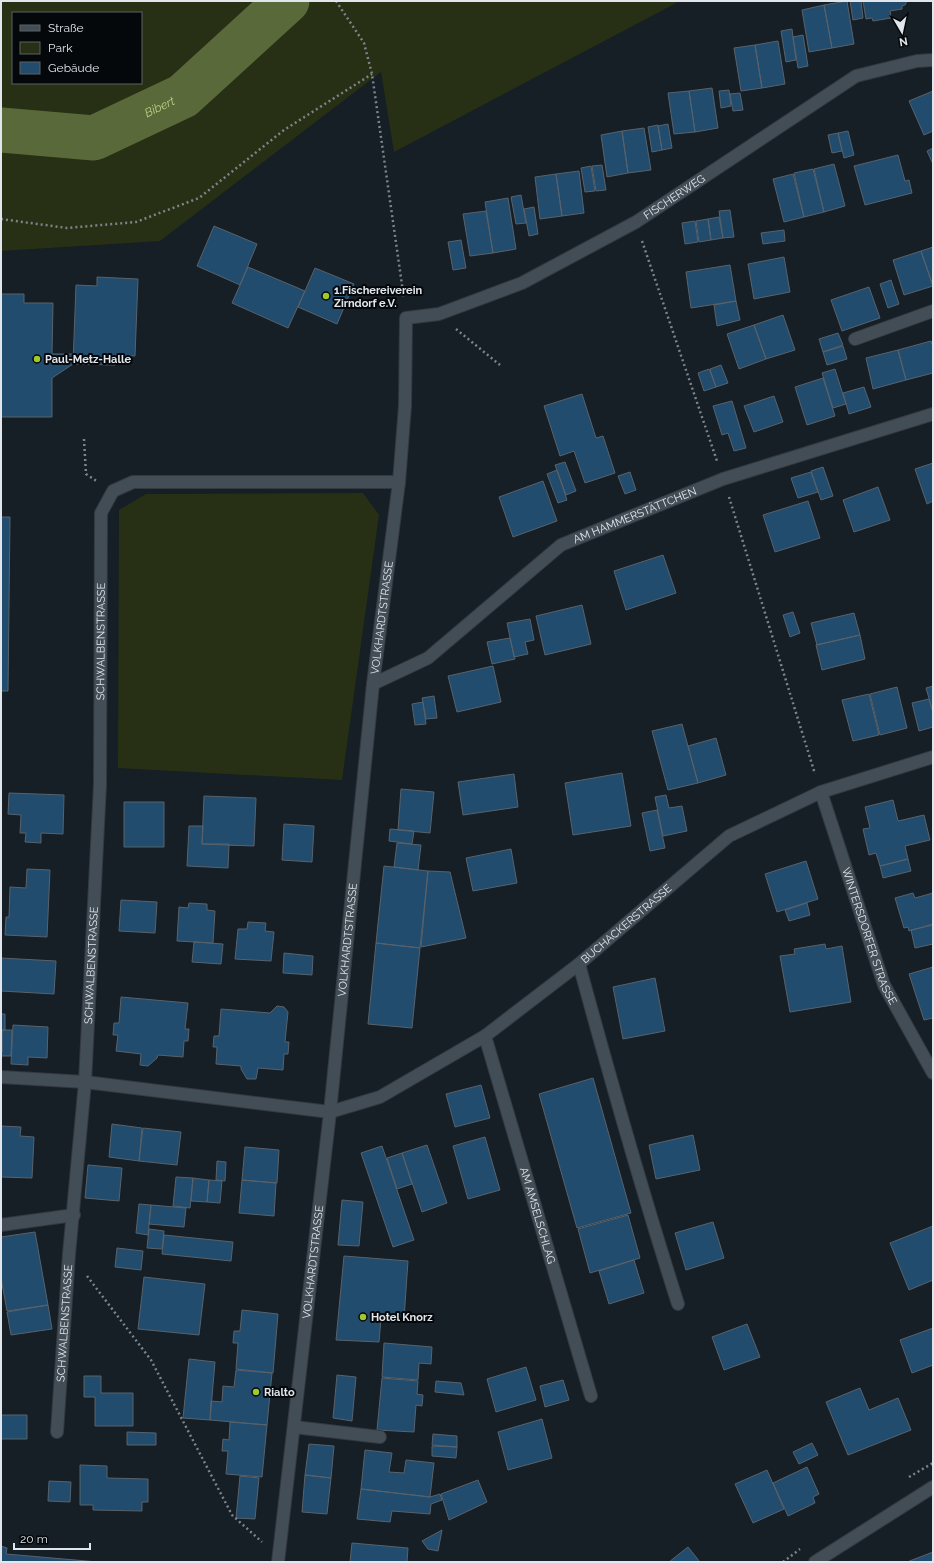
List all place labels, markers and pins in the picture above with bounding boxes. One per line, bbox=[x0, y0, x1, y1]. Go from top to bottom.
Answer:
place label: 1.Fischereiverein Zirndorf e.V. bbox=[334, 284, 422, 310]
marker: 1.Fischereiverein Zirndorf e.V. bbox=[321, 291, 331, 301]
place label: Paul-Metz-Halle bbox=[45, 353, 131, 366]
marker: Paul-Metz-Halle bbox=[32, 354, 42, 364]
place label: Hotel Knorz bbox=[371, 1311, 433, 1324]
marker: Hotel Knorz bbox=[358, 1312, 368, 1322]
place label: Rialto bbox=[264, 1386, 295, 1399]
marker: Rialto bbox=[251, 1387, 261, 1397]

